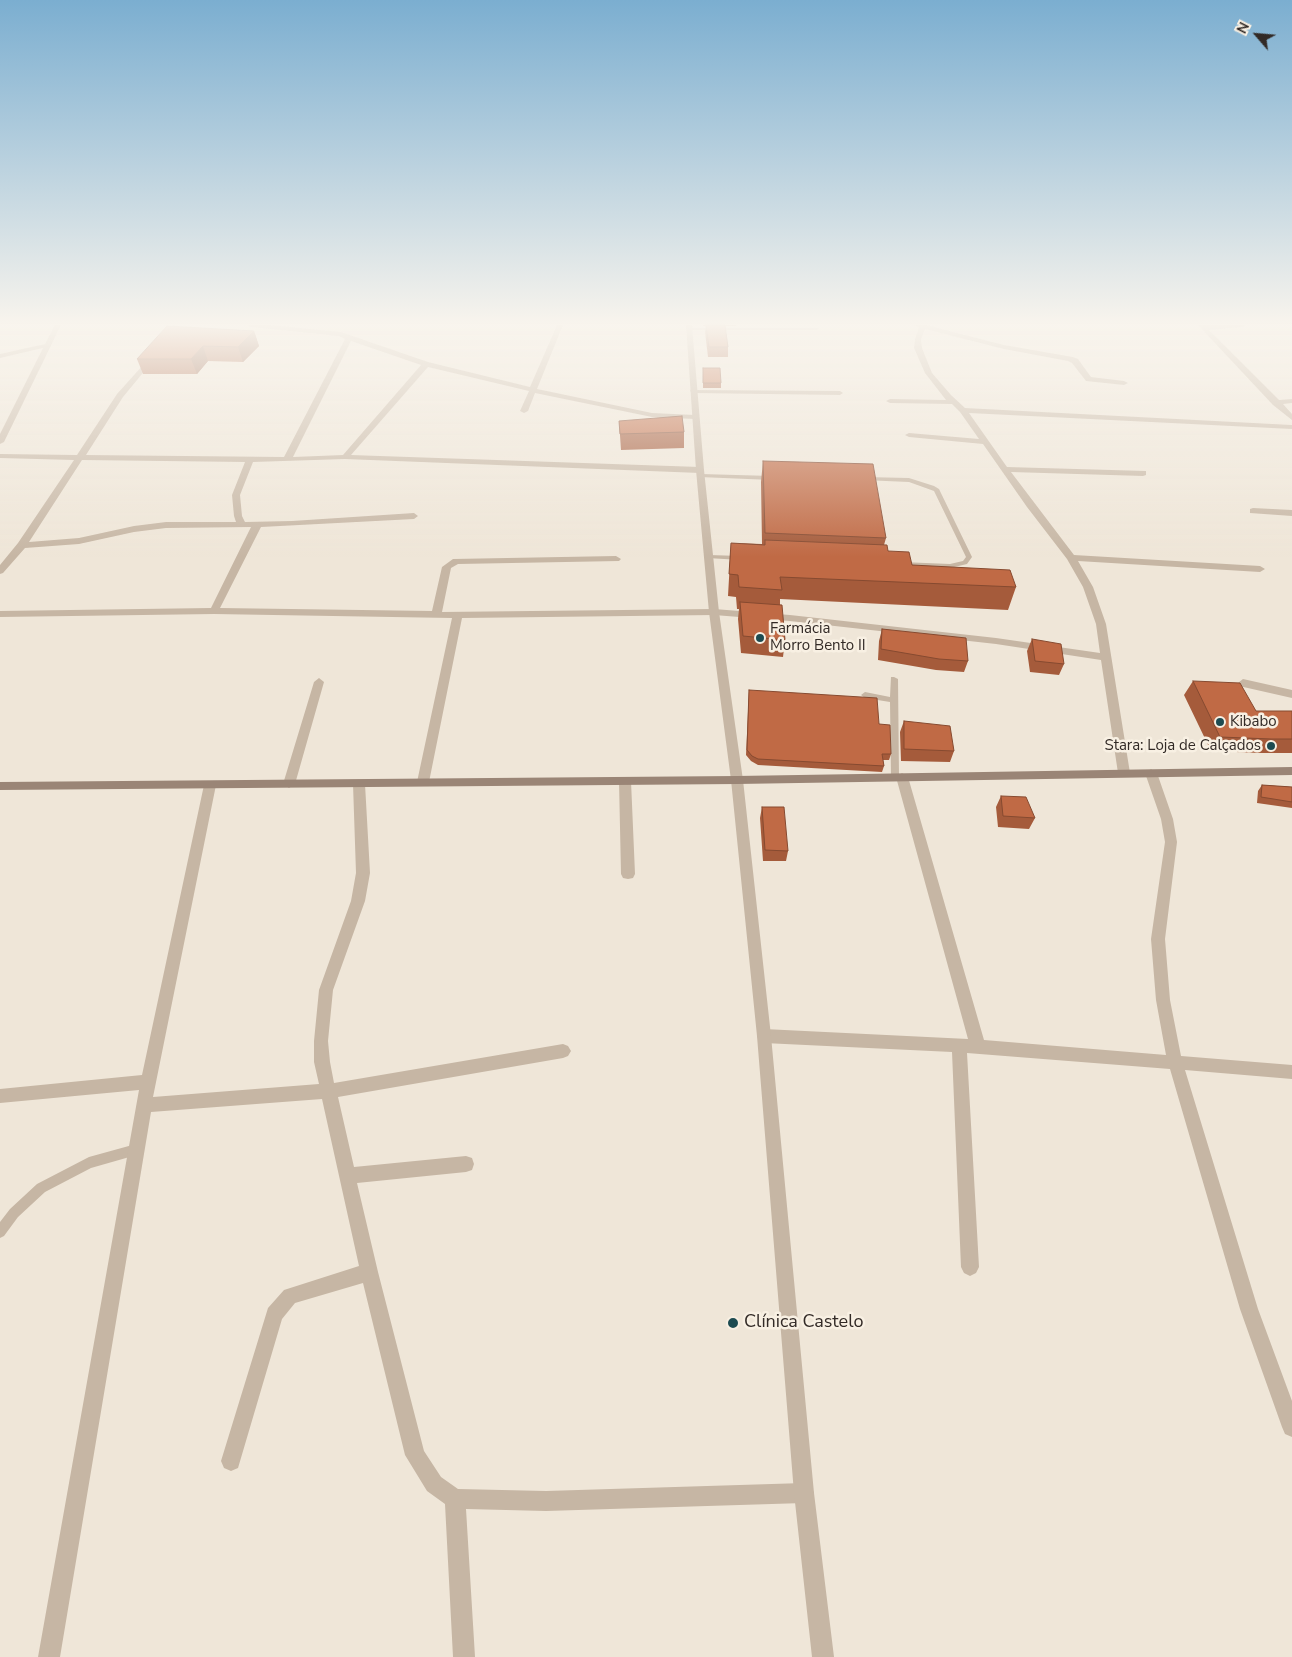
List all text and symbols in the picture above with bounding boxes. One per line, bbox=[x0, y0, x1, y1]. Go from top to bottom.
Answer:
north arrow bbox=[1232, 10, 1282, 60]
text: N bbox=[1232, 19, 1254, 37]
place label: Farmácia Morro Bento II bbox=[770, 620, 866, 655]
marker: Farmácia Morro Bento II bbox=[754, 632, 766, 644]
place label: Kibabo bbox=[1230, 713, 1277, 731]
marker: Kibabo bbox=[1214, 716, 1226, 728]
place label: Stara: Loja de Calçados bbox=[1104, 737, 1261, 755]
marker: Stara: Loja de Calçados bbox=[1265, 740, 1277, 752]
place label: Clínica Castelo bbox=[744, 1312, 863, 1334]
marker: Clínica Castelo bbox=[726, 1316, 740, 1330]

